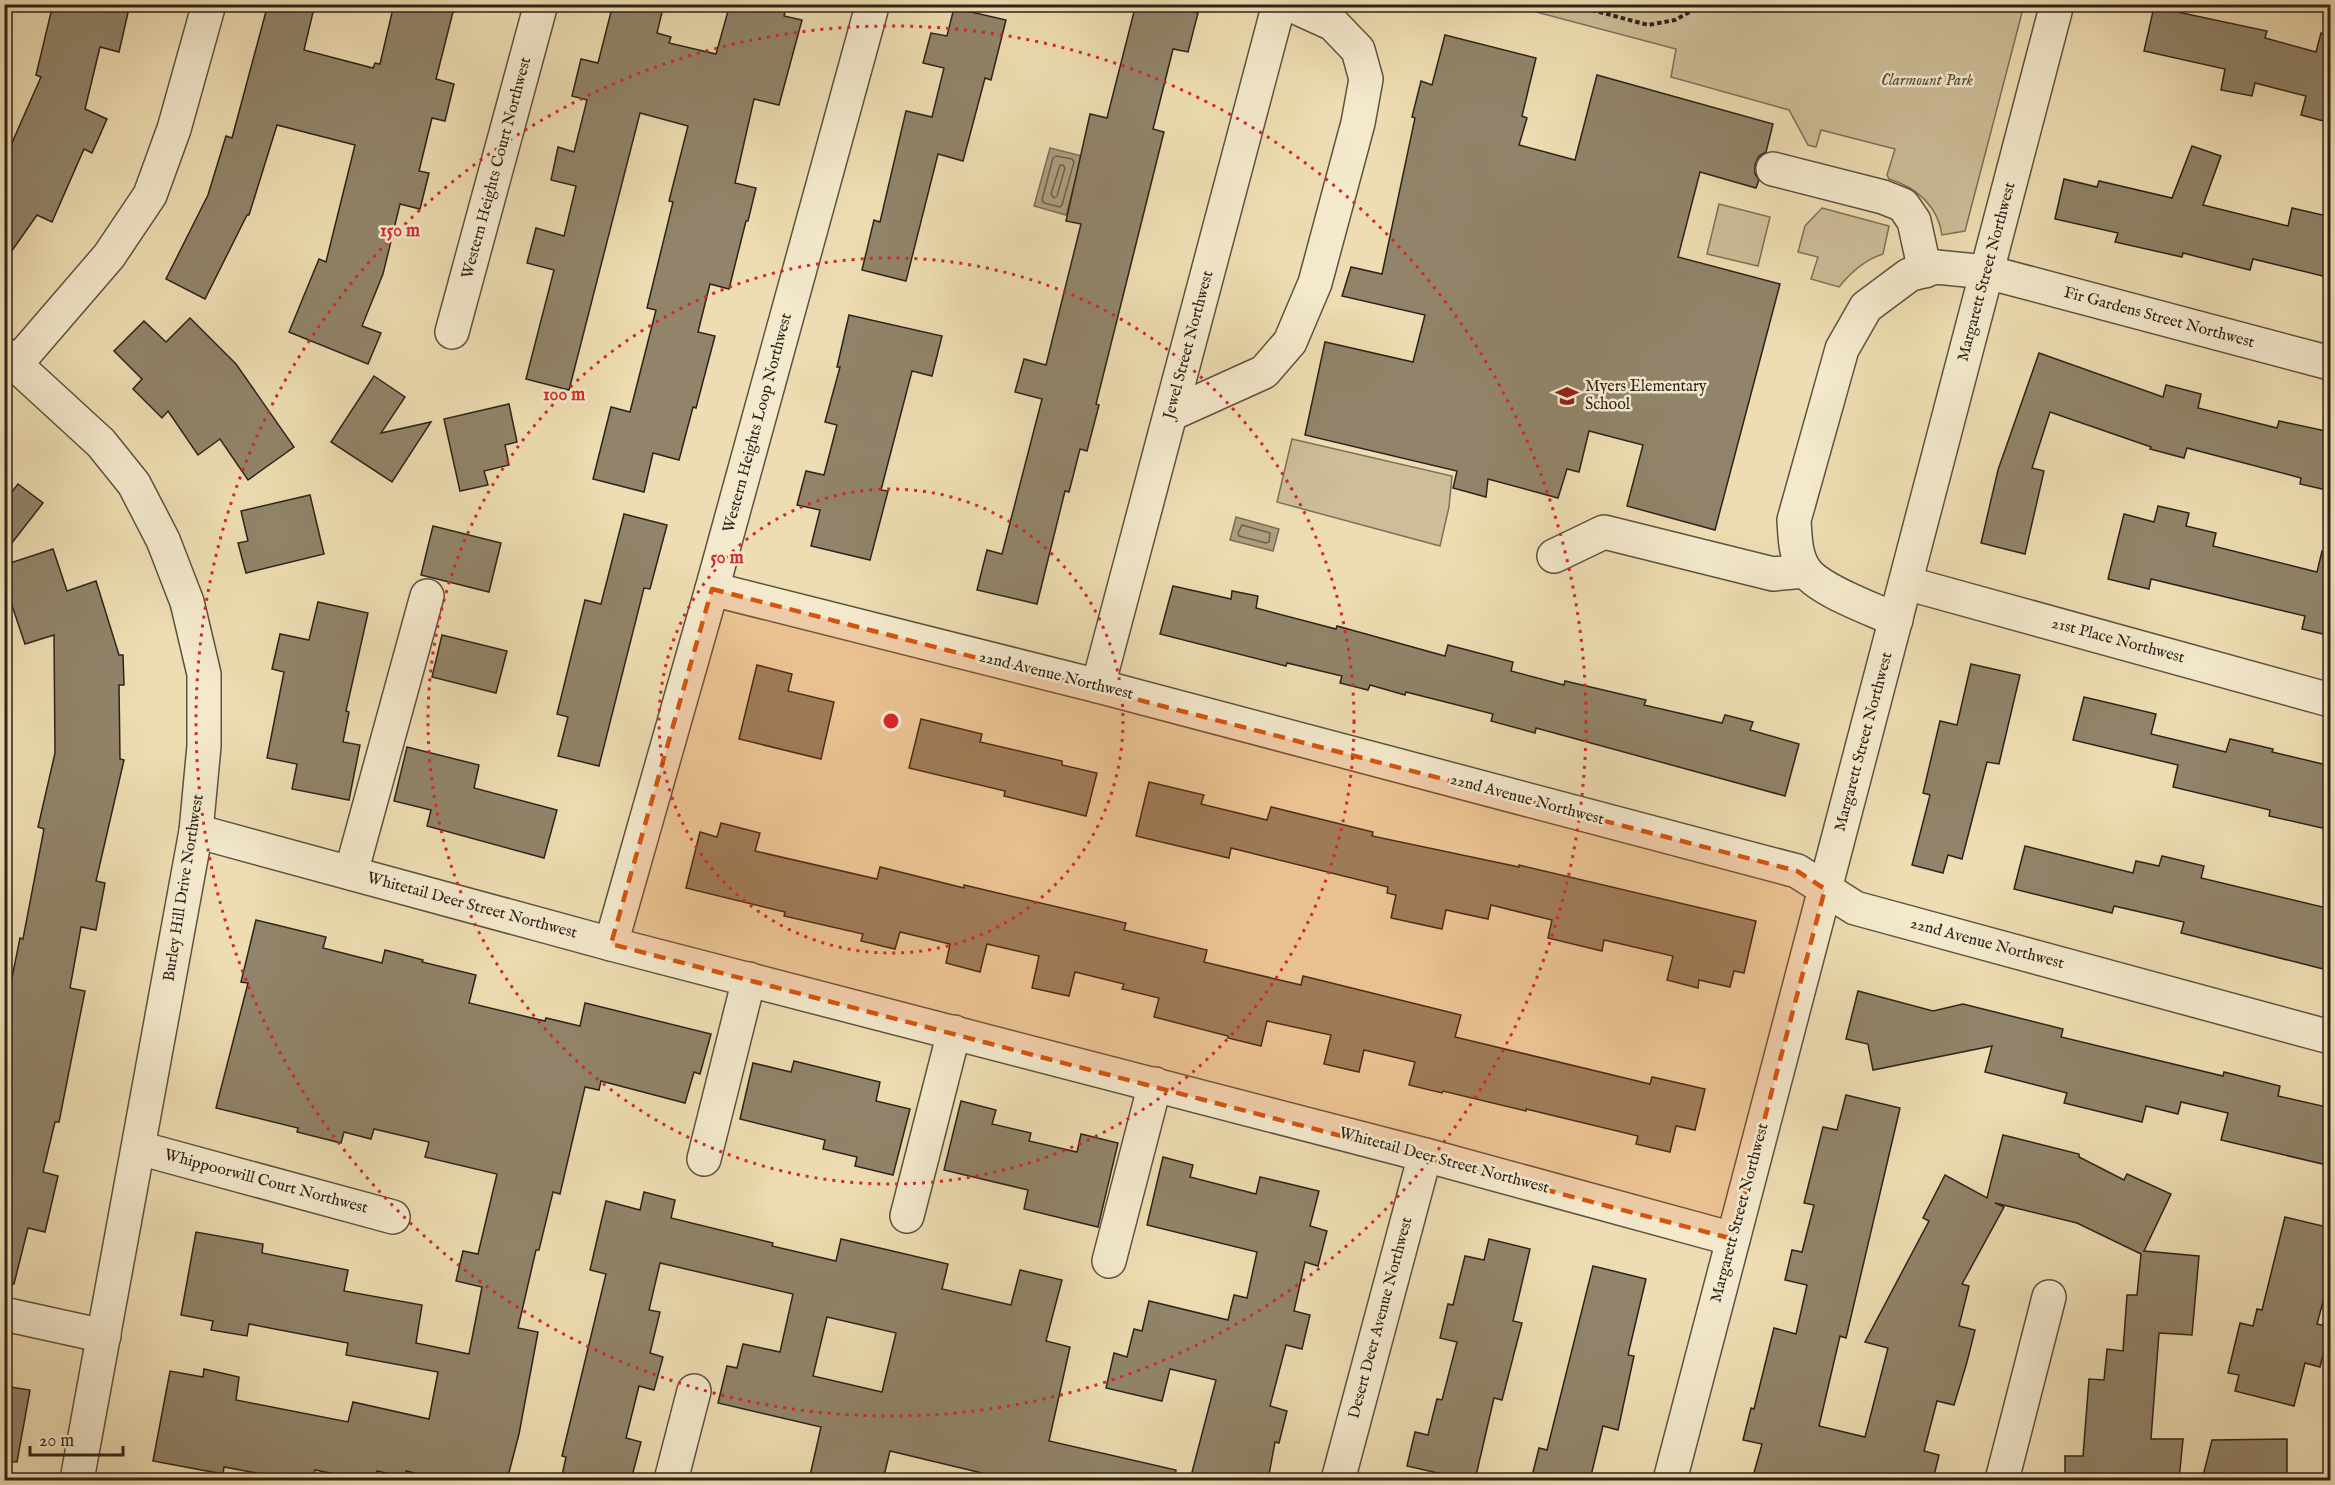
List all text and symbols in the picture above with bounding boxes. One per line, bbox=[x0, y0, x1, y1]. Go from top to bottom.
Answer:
street label: Western Heights Court Northwest bbox=[458, 54, 536, 281]
park label: Clarmount Park bbox=[1881, 71, 1974, 91]
street label: Margarett Street Northwest bbox=[1953, 180, 2021, 364]
text: 150 m bbox=[380, 220, 420, 243]
street label: Jewel Street Northwest bbox=[1159, 268, 1219, 423]
street label: Fir Gardens Street Northwest bbox=[2061, 283, 2257, 353]
street label: Western Heights Loop Northwest bbox=[719, 311, 797, 535]
place label: Myers Elementary School bbox=[1585, 377, 1707, 415]
school or university icon: Myers Elementary School bbox=[1554, 383, 1580, 409]
text: 100 m bbox=[543, 384, 585, 407]
text: 50 m bbox=[710, 547, 744, 570]
street label: 21st Place Northwest bbox=[2049, 614, 2187, 668]
street label: 22nd Avenue Northwest bbox=[977, 647, 1136, 705]
street label: Margarett Street Northwest bbox=[1830, 650, 1898, 834]
centre of rings bbox=[881, 711, 901, 731]
street label: 22nd Avenue Northwest bbox=[1448, 770, 1607, 830]
street label: Burley Hill Drive Northwest bbox=[159, 792, 209, 983]
street label: Whitetail Deer Street Northwest bbox=[365, 868, 580, 944]
street label: 22nd Avenue Northwest bbox=[1908, 914, 2067, 974]
street label: Margarett Street Northwest bbox=[1706, 1121, 1774, 1305]
street label: Whitetail Deer Street Northwest bbox=[1337, 1123, 1552, 1199]
street label: Whippoorwill Court Northwest bbox=[162, 1145, 370, 1219]
street label: Desert Deer Avenue Northwest bbox=[1344, 1215, 1418, 1421]
scale bar bbox=[30, 1419, 123, 1457]
text: 20 m bbox=[39, 1430, 74, 1453]

